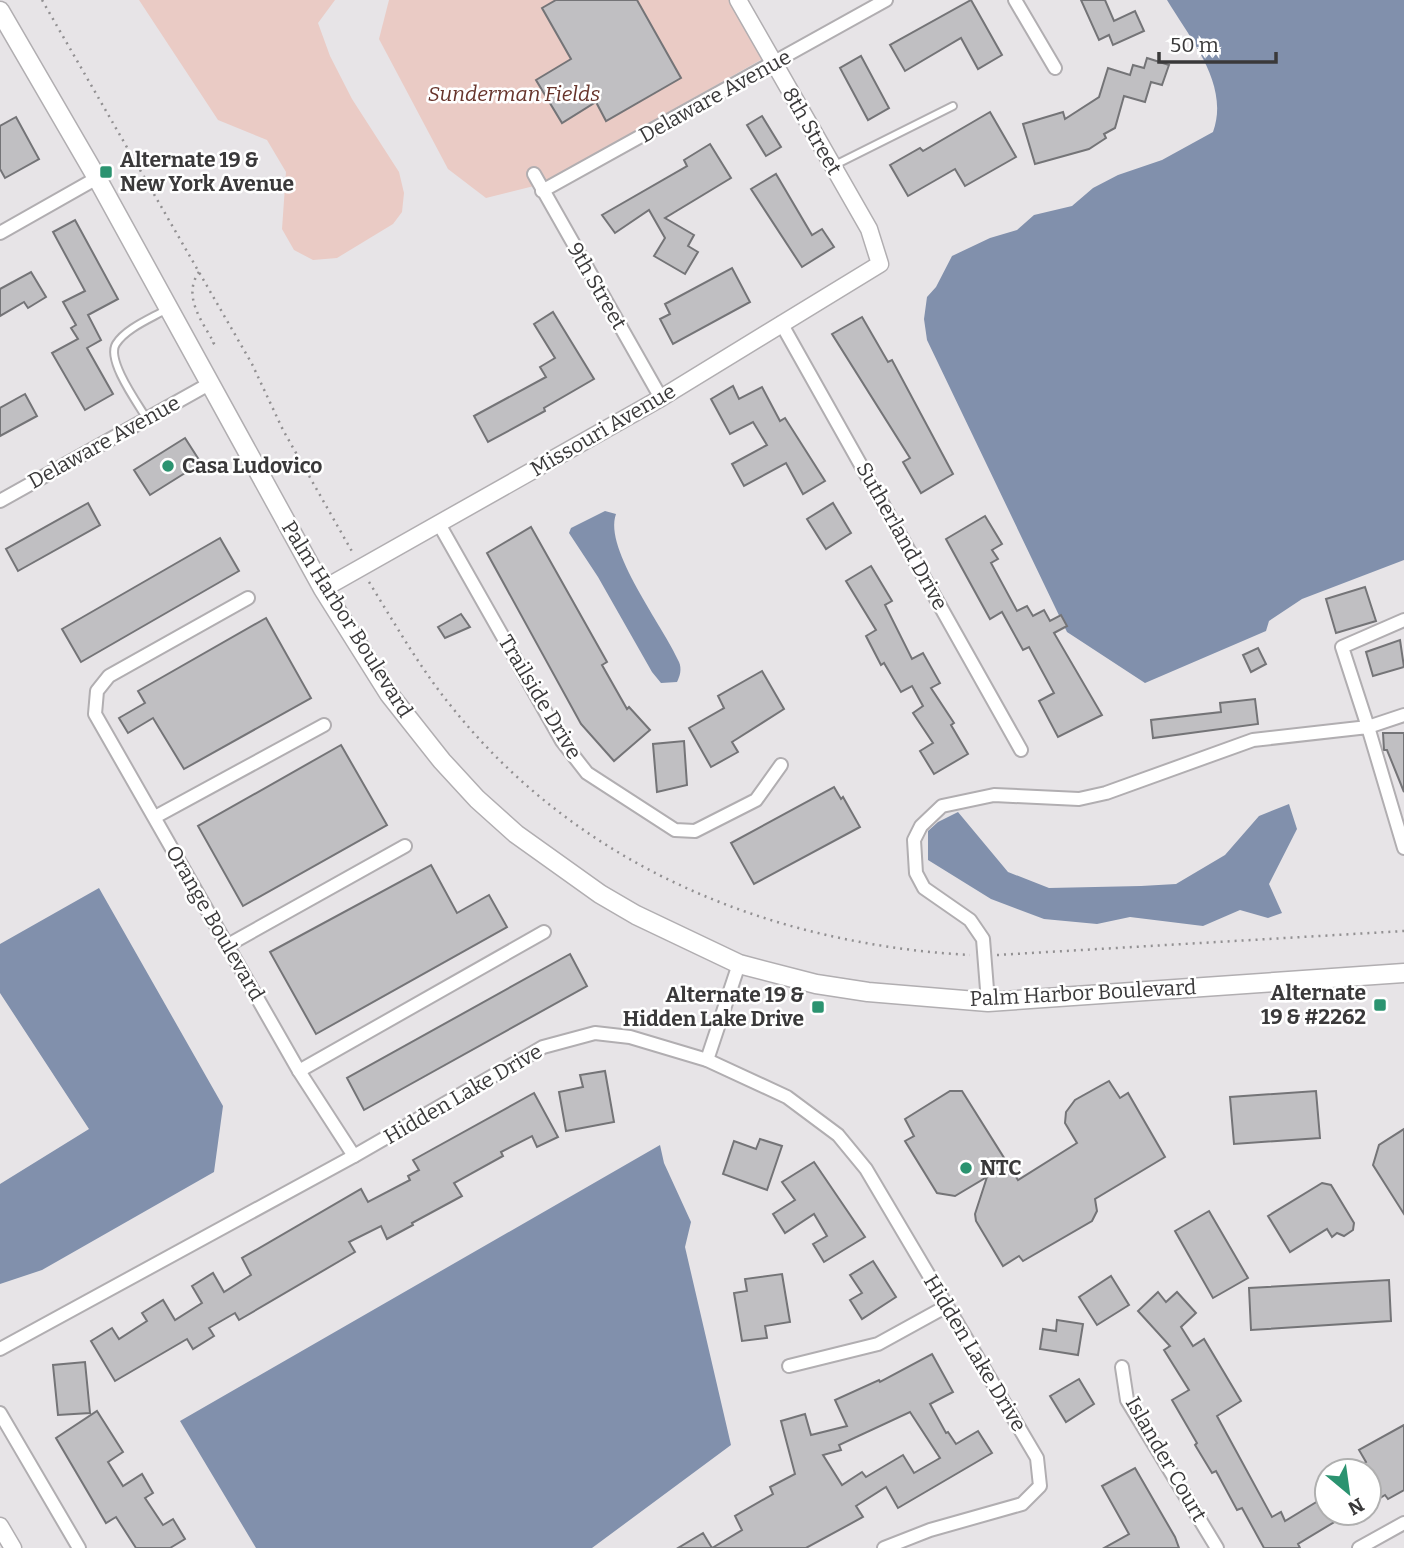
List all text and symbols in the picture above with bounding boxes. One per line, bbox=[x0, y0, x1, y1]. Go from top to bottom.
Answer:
scale bar bbox=[1159, 21, 1276, 65]
text: 50 m bbox=[1170, 32, 1219, 58]
street label: Delaware Avenue bbox=[635, 44, 795, 148]
park label: Sunderman Fields bbox=[428, 81, 600, 107]
street label: 8th Street bbox=[777, 83, 848, 180]
place label: Alternate 19 & New York Avenue bbox=[120, 147, 294, 197]
marker: Alternate 19 & New York Avenue bbox=[98, 164, 114, 180]
street label: 9th Street bbox=[562, 238, 633, 335]
street label: Missouri Avenue bbox=[526, 378, 680, 482]
street label: Delaware Avenue bbox=[24, 390, 184, 494]
place label: Casa Ludovico bbox=[182, 453, 322, 479]
marker: Casa Ludovico bbox=[160, 458, 176, 474]
street label: Sutherland Drive bbox=[851, 458, 953, 614]
street label: Palm Harbor Boulevard bbox=[276, 516, 418, 722]
street label: Trailside Drive bbox=[493, 630, 587, 764]
street label: Orange Boulevard bbox=[160, 841, 270, 1005]
street label: Palm Harbor Boulevard bbox=[969, 974, 1197, 1012]
place label: Alternate 19 & #2262 bbox=[1261, 980, 1366, 1030]
place label: Alternate 19 & Hidden Lake Drive bbox=[623, 982, 804, 1032]
marker: Alternate 19 & #2262 bbox=[1372, 997, 1388, 1013]
marker: Alternate 19 & Hidden Lake Drive bbox=[810, 999, 826, 1015]
street label: Hidden Lake Drive bbox=[379, 1038, 547, 1150]
place label: NTC bbox=[980, 1155, 1022, 1181]
marker: NTC bbox=[958, 1160, 974, 1176]
street label: Hidden Lake Drive bbox=[918, 1270, 1032, 1436]
street label: Islander Court bbox=[1120, 1392, 1212, 1526]
north arrow bbox=[1313, 1457, 1383, 1527]
text: N bbox=[1344, 1493, 1368, 1520]

